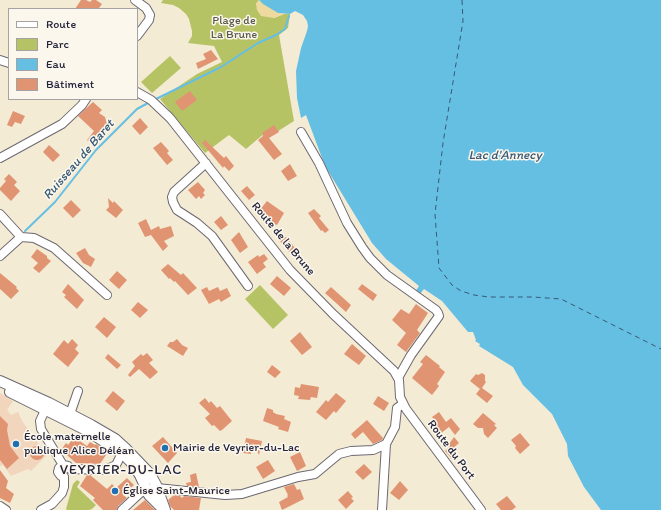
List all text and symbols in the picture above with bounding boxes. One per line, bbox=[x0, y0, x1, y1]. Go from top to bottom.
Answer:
legend bbox=[8, 8, 138, 100]
park label: Plage de La Brune bbox=[211, 14, 257, 42]
text: Route bbox=[46, 17, 76, 31]
text: Parc bbox=[46, 37, 69, 51]
text: Eau bbox=[46, 57, 65, 71]
text: Bâtiment bbox=[46, 77, 94, 91]
water label: Ruisseau de Baret bbox=[40, 117, 118, 203]
water label: Lac d'Annecy bbox=[469, 148, 541, 164]
street label: Route de la Brune bbox=[248, 199, 318, 279]
street label: Route du Port bbox=[424, 417, 478, 483]
place label: École maternelle publique Alice Déléan bbox=[24, 430, 134, 458]
marker: École maternelle publique Alice Déléan bbox=[11, 439, 21, 449]
place label: Mairie de Veyrier-du-Lac bbox=[173, 441, 299, 455]
marker: Mairie de Veyrier-du-Lac bbox=[160, 443, 170, 453]
district label: VEYRIER-DU-LAC bbox=[61, 462, 181, 478]
place label: Église Saint-Maurice bbox=[123, 484, 230, 498]
marker: Église Saint-Maurice bbox=[110, 486, 120, 496]

